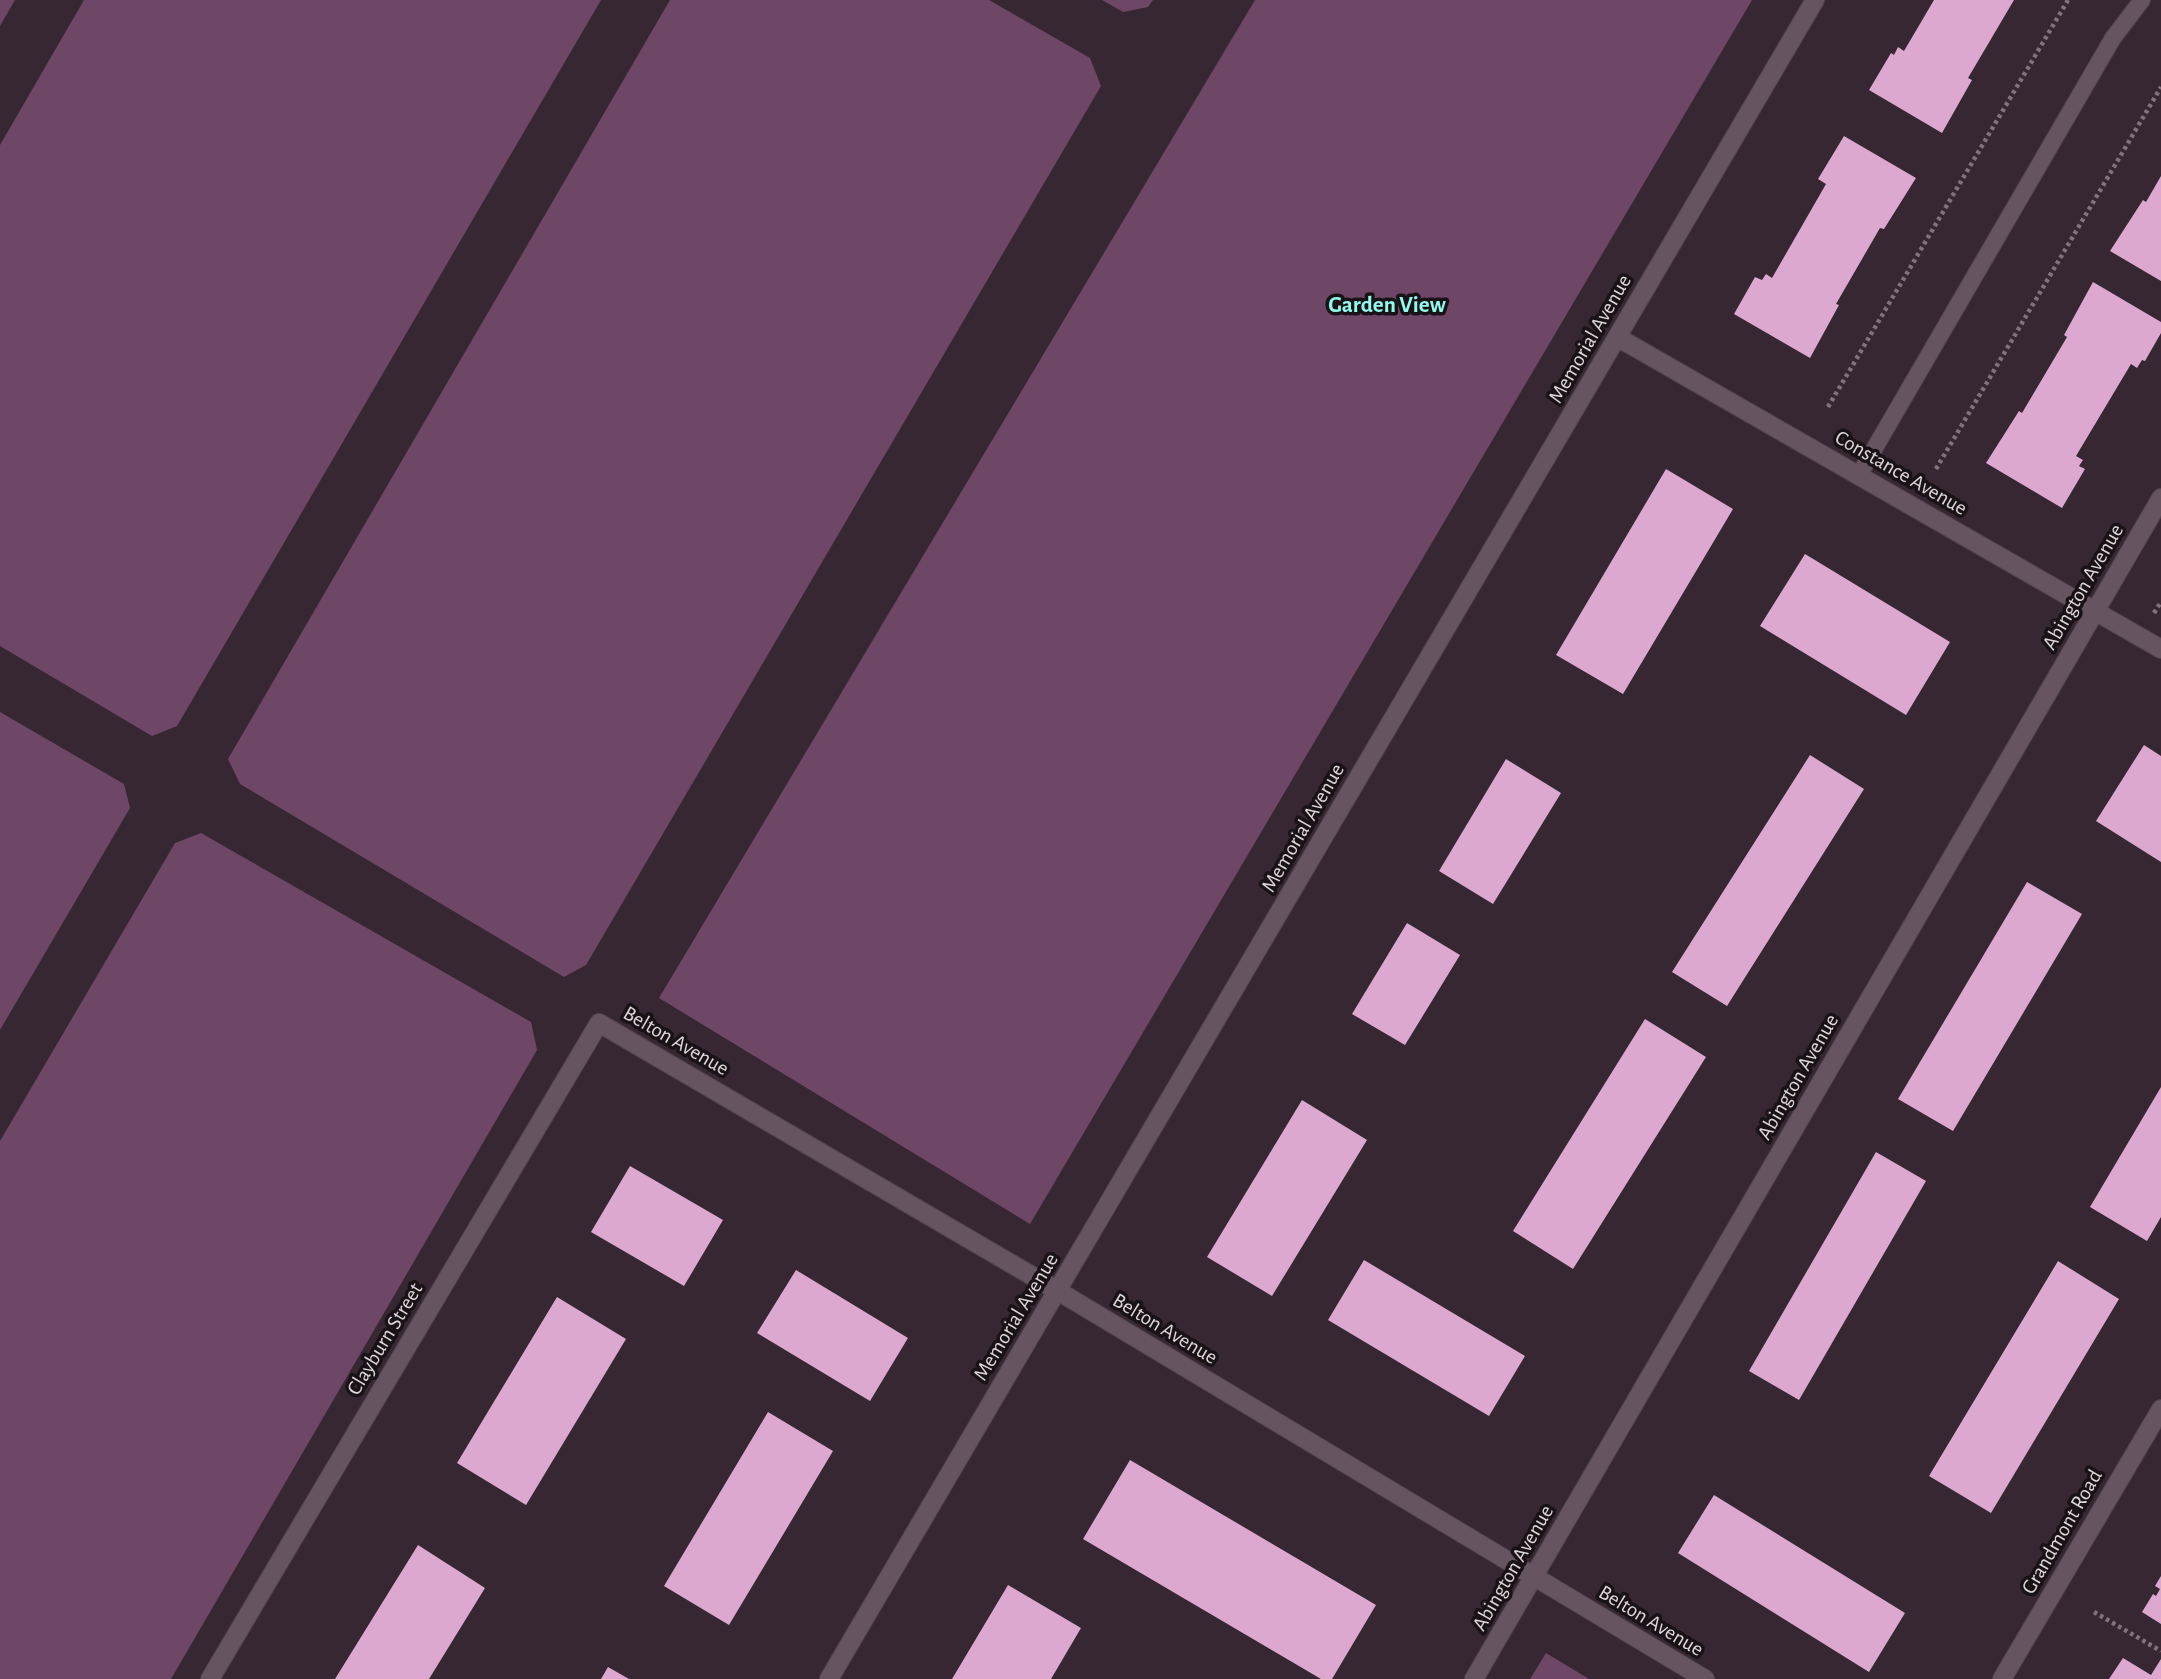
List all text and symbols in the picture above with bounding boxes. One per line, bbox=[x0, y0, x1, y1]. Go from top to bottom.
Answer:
street label: Memorial Avenue bbox=[1543, 270, 1637, 408]
district label: Garden View bbox=[1328, 291, 1446, 319]
street label: Constance Avenue bbox=[1830, 425, 1972, 521]
street label: Abington Avenue bbox=[2037, 520, 2129, 654]
street label: Memorial Avenue bbox=[1256, 759, 1350, 897]
street label: Belton Avenue bbox=[619, 1001, 733, 1081]
street label: Abington Avenue bbox=[1752, 1010, 1844, 1144]
street label: Memorial Avenue bbox=[968, 1249, 1064, 1385]
street label: Clayburn Street bbox=[342, 1278, 428, 1400]
street label: Belton Avenue bbox=[1108, 1288, 1222, 1370]
street label: Grandmont Road bbox=[2016, 1465, 2108, 1599]
street label: Abington Avenue bbox=[1467, 1501, 1559, 1635]
street label: Belton Avenue bbox=[1594, 1580, 1708, 1662]

